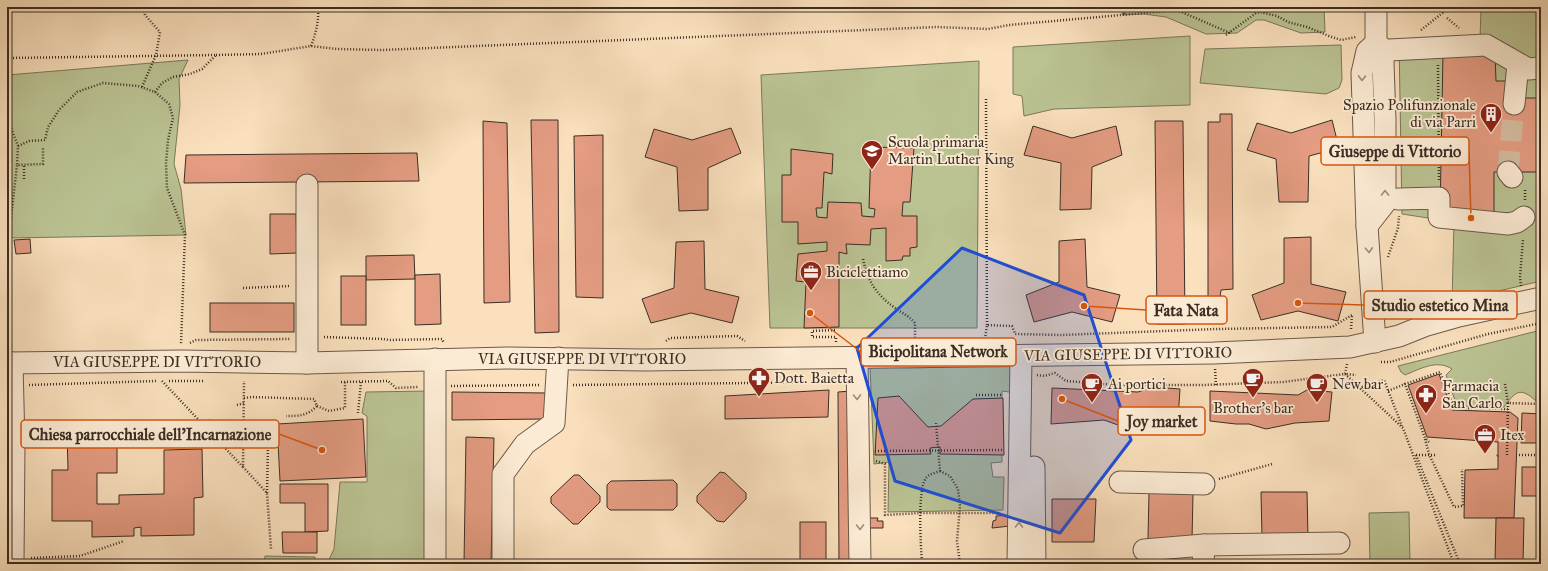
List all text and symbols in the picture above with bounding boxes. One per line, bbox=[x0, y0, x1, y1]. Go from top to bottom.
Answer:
one-way arrow bbox=[1358, 75, 1366, 81]
place label: Spazio Polifunzionale di via Parri bbox=[1343, 96, 1476, 131]
building icon: Spazio Polifunzionale di via Parri bbox=[1478, 101, 1504, 134]
place label: Scuola primaria Martin Luther King bbox=[888, 133, 1015, 168]
callout: Giuseppe di Vittorio bbox=[1321, 137, 1469, 165]
school or university icon: Scuola primaria Martin Luther King bbox=[859, 138, 885, 171]
text: Giuseppe di Vittorio bbox=[1329, 142, 1461, 162]
one-way arrow bbox=[1381, 190, 1389, 196]
one-way arrow bbox=[1364, 247, 1373, 253]
office icon: Biciclettiamo bbox=[798, 259, 824, 292]
place label: Biciclettiamo bbox=[826, 263, 909, 281]
callout: Studio estetico Mina bbox=[1364, 291, 1517, 319]
callout: Fata Nata bbox=[1146, 296, 1227, 324]
text: Studio estetico Mina bbox=[1372, 296, 1510, 315]
text: Fata Nata bbox=[1153, 301, 1220, 320]
callout: Bicipolitana Network bbox=[861, 338, 1016, 366]
text: Bicipolitana Network bbox=[868, 342, 1008, 362]
street label: VIA GIUSEPPE DI VITTORIO bbox=[1023, 343, 1232, 365]
street label: VIA GIUSEPPE DI VITTORIO bbox=[477, 350, 686, 368]
street label: VIA GIUSEPPE DI VITTORIO bbox=[52, 353, 261, 371]
pharmacy icon: Dott. Baietta bbox=[746, 365, 772, 398]
cafe icon: Brother's bar bbox=[1240, 366, 1266, 399]
place label: Dott. Baietta bbox=[774, 369, 855, 387]
cafe icon: Ai portici bbox=[1079, 371, 1105, 404]
cafe icon: New bar bbox=[1304, 371, 1330, 404]
place label: Ai portici bbox=[1107, 375, 1166, 393]
place label: New bar bbox=[1332, 375, 1383, 393]
place label: Farmacia San Carlo bbox=[1442, 377, 1502, 412]
pharmacy icon: Farmacia San Carlo bbox=[1413, 382, 1439, 415]
one-way arrow bbox=[853, 394, 861, 400]
place label: Brother's bar bbox=[1213, 399, 1293, 417]
callout: Joy market bbox=[1118, 407, 1205, 435]
text: Joy market bbox=[1125, 412, 1198, 432]
callout: Chiesa parrocchiale dell'Incarnazione bbox=[21, 420, 279, 448]
office icon: Itex bbox=[1472, 422, 1498, 455]
text: Chiesa parrocchiale dell'Incarnazione bbox=[29, 425, 272, 445]
place label: Itex bbox=[1500, 426, 1525, 444]
one-way arrow bbox=[1015, 522, 1023, 528]
one-way arrow bbox=[855, 524, 864, 530]

